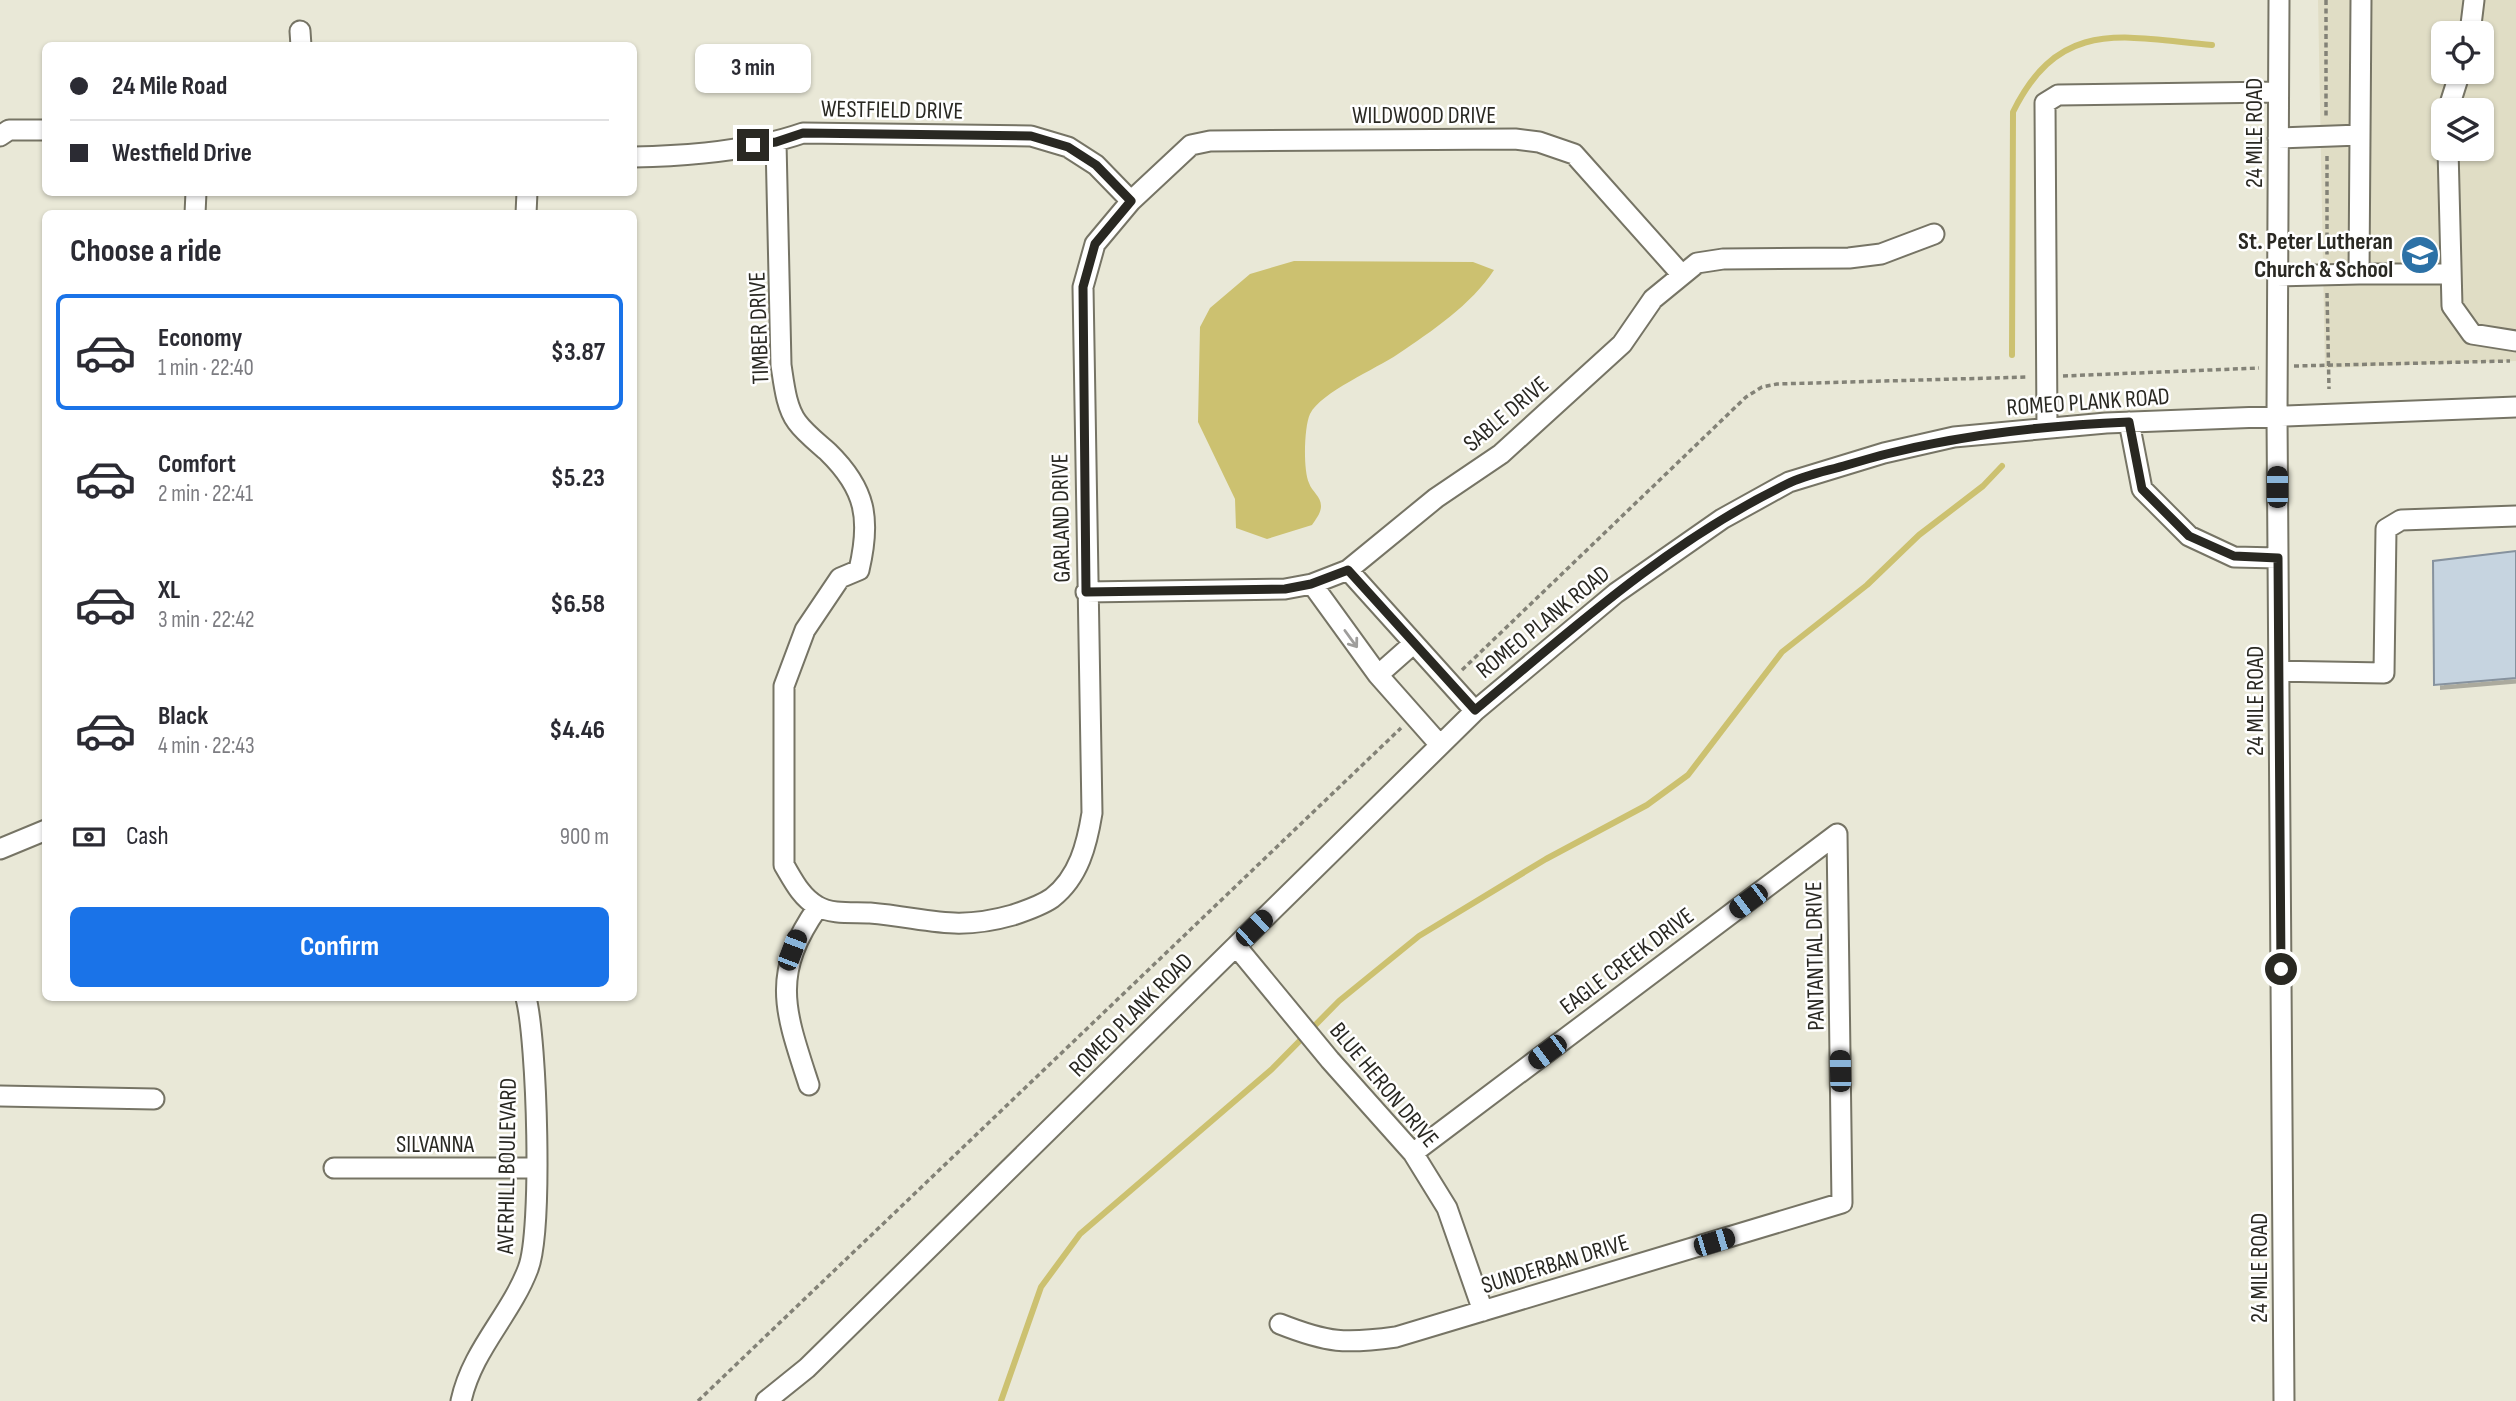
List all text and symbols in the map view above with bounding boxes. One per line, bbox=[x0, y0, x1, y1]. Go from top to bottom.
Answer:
map controls bbox=[2431, 21, 2494, 161]
button: locate bbox=[2431, 21, 2494, 84]
callout: 3 min bbox=[695, 44, 811, 92]
text: 3 min bbox=[731, 54, 775, 82]
text: 24 Mile Road bbox=[112, 71, 227, 102]
street label: 24 MILE ROAD bbox=[2240, 78, 2269, 188]
street label: WESTFIELD DRIVE bbox=[821, 94, 963, 126]
button: layers bbox=[2431, 98, 2494, 161]
street label: WILDWOOD DRIVE bbox=[1352, 101, 1496, 130]
route end bbox=[737, 129, 769, 161]
text: Westfield Drive bbox=[112, 138, 252, 169]
place label: St. Peter Lutheran Church & School bbox=[2238, 227, 2393, 284]
text: Choose a ride bbox=[70, 232, 222, 271]
school or university icon: St. Peter Lutheran Church & School bbox=[2399, 234, 2441, 276]
street label: TIMBER DRIVE bbox=[743, 271, 775, 385]
icon: car bbox=[74, 321, 137, 384]
text: Economy bbox=[158, 323, 242, 354]
text: $3.87 bbox=[551, 337, 605, 368]
text: 1 min · 22:40 bbox=[158, 354, 254, 382]
street label: SABLE DRIVE bbox=[1458, 370, 1554, 458]
street label: ROMEO PLANK ROAD bbox=[2005, 382, 2171, 422]
icon: car bbox=[74, 447, 137, 510]
text: Comfort bbox=[158, 449, 236, 480]
street label: GARLAND DRIVE bbox=[1045, 453, 1077, 583]
text: $5.23 bbox=[551, 463, 605, 494]
car bbox=[2267, 466, 2288, 508]
text: 2 min · 22:41 bbox=[158, 480, 253, 508]
street label: ROMEO PLANK ROAD bbox=[1470, 559, 1616, 685]
icon: car bbox=[74, 573, 137, 636]
text: XL bbox=[158, 575, 180, 606]
text: $6.58 bbox=[550, 589, 605, 620]
text: 3 min · 22:42 bbox=[158, 606, 255, 634]
one-way arrow bbox=[1344, 629, 1359, 648]
street label: 24 MILE ROAD bbox=[2241, 646, 2270, 756]
icon: car bbox=[74, 699, 137, 762]
text: Black bbox=[158, 701, 208, 732]
text: $4.46 bbox=[549, 715, 605, 746]
text: 4 min · 22:43 bbox=[158, 732, 255, 760]
icon: cash bbox=[70, 818, 108, 856]
text: Cash bbox=[126, 821, 169, 852]
text: 900 m bbox=[560, 823, 609, 851]
car bbox=[1725, 880, 1772, 922]
street label: PANTANTIAL DRIVE bbox=[1799, 881, 1831, 1031]
street label: EAGLE CREEK DRIVE bbox=[1554, 901, 1700, 1021]
car bbox=[1232, 906, 1277, 950]
button: Confirm bbox=[70, 907, 609, 987]
car bbox=[775, 927, 810, 973]
street label: ROMEO PLANK ROAD bbox=[1063, 947, 1199, 1083]
route start bbox=[2265, 953, 2297, 985]
street label: BLUE HERON DRIVE bbox=[1323, 1017, 1445, 1153]
car bbox=[1524, 1031, 1571, 1073]
car bbox=[1830, 1050, 1851, 1092]
street label: AVERHILL BOULEVARD bbox=[491, 1078, 523, 1255]
street label: SILVANNA bbox=[396, 1130, 475, 1159]
street label: 24 MILE ROAD bbox=[2245, 1213, 2274, 1323]
car bbox=[1691, 1226, 1738, 1258]
street label: SUNDERBAN DRIVE bbox=[1478, 1228, 1632, 1300]

